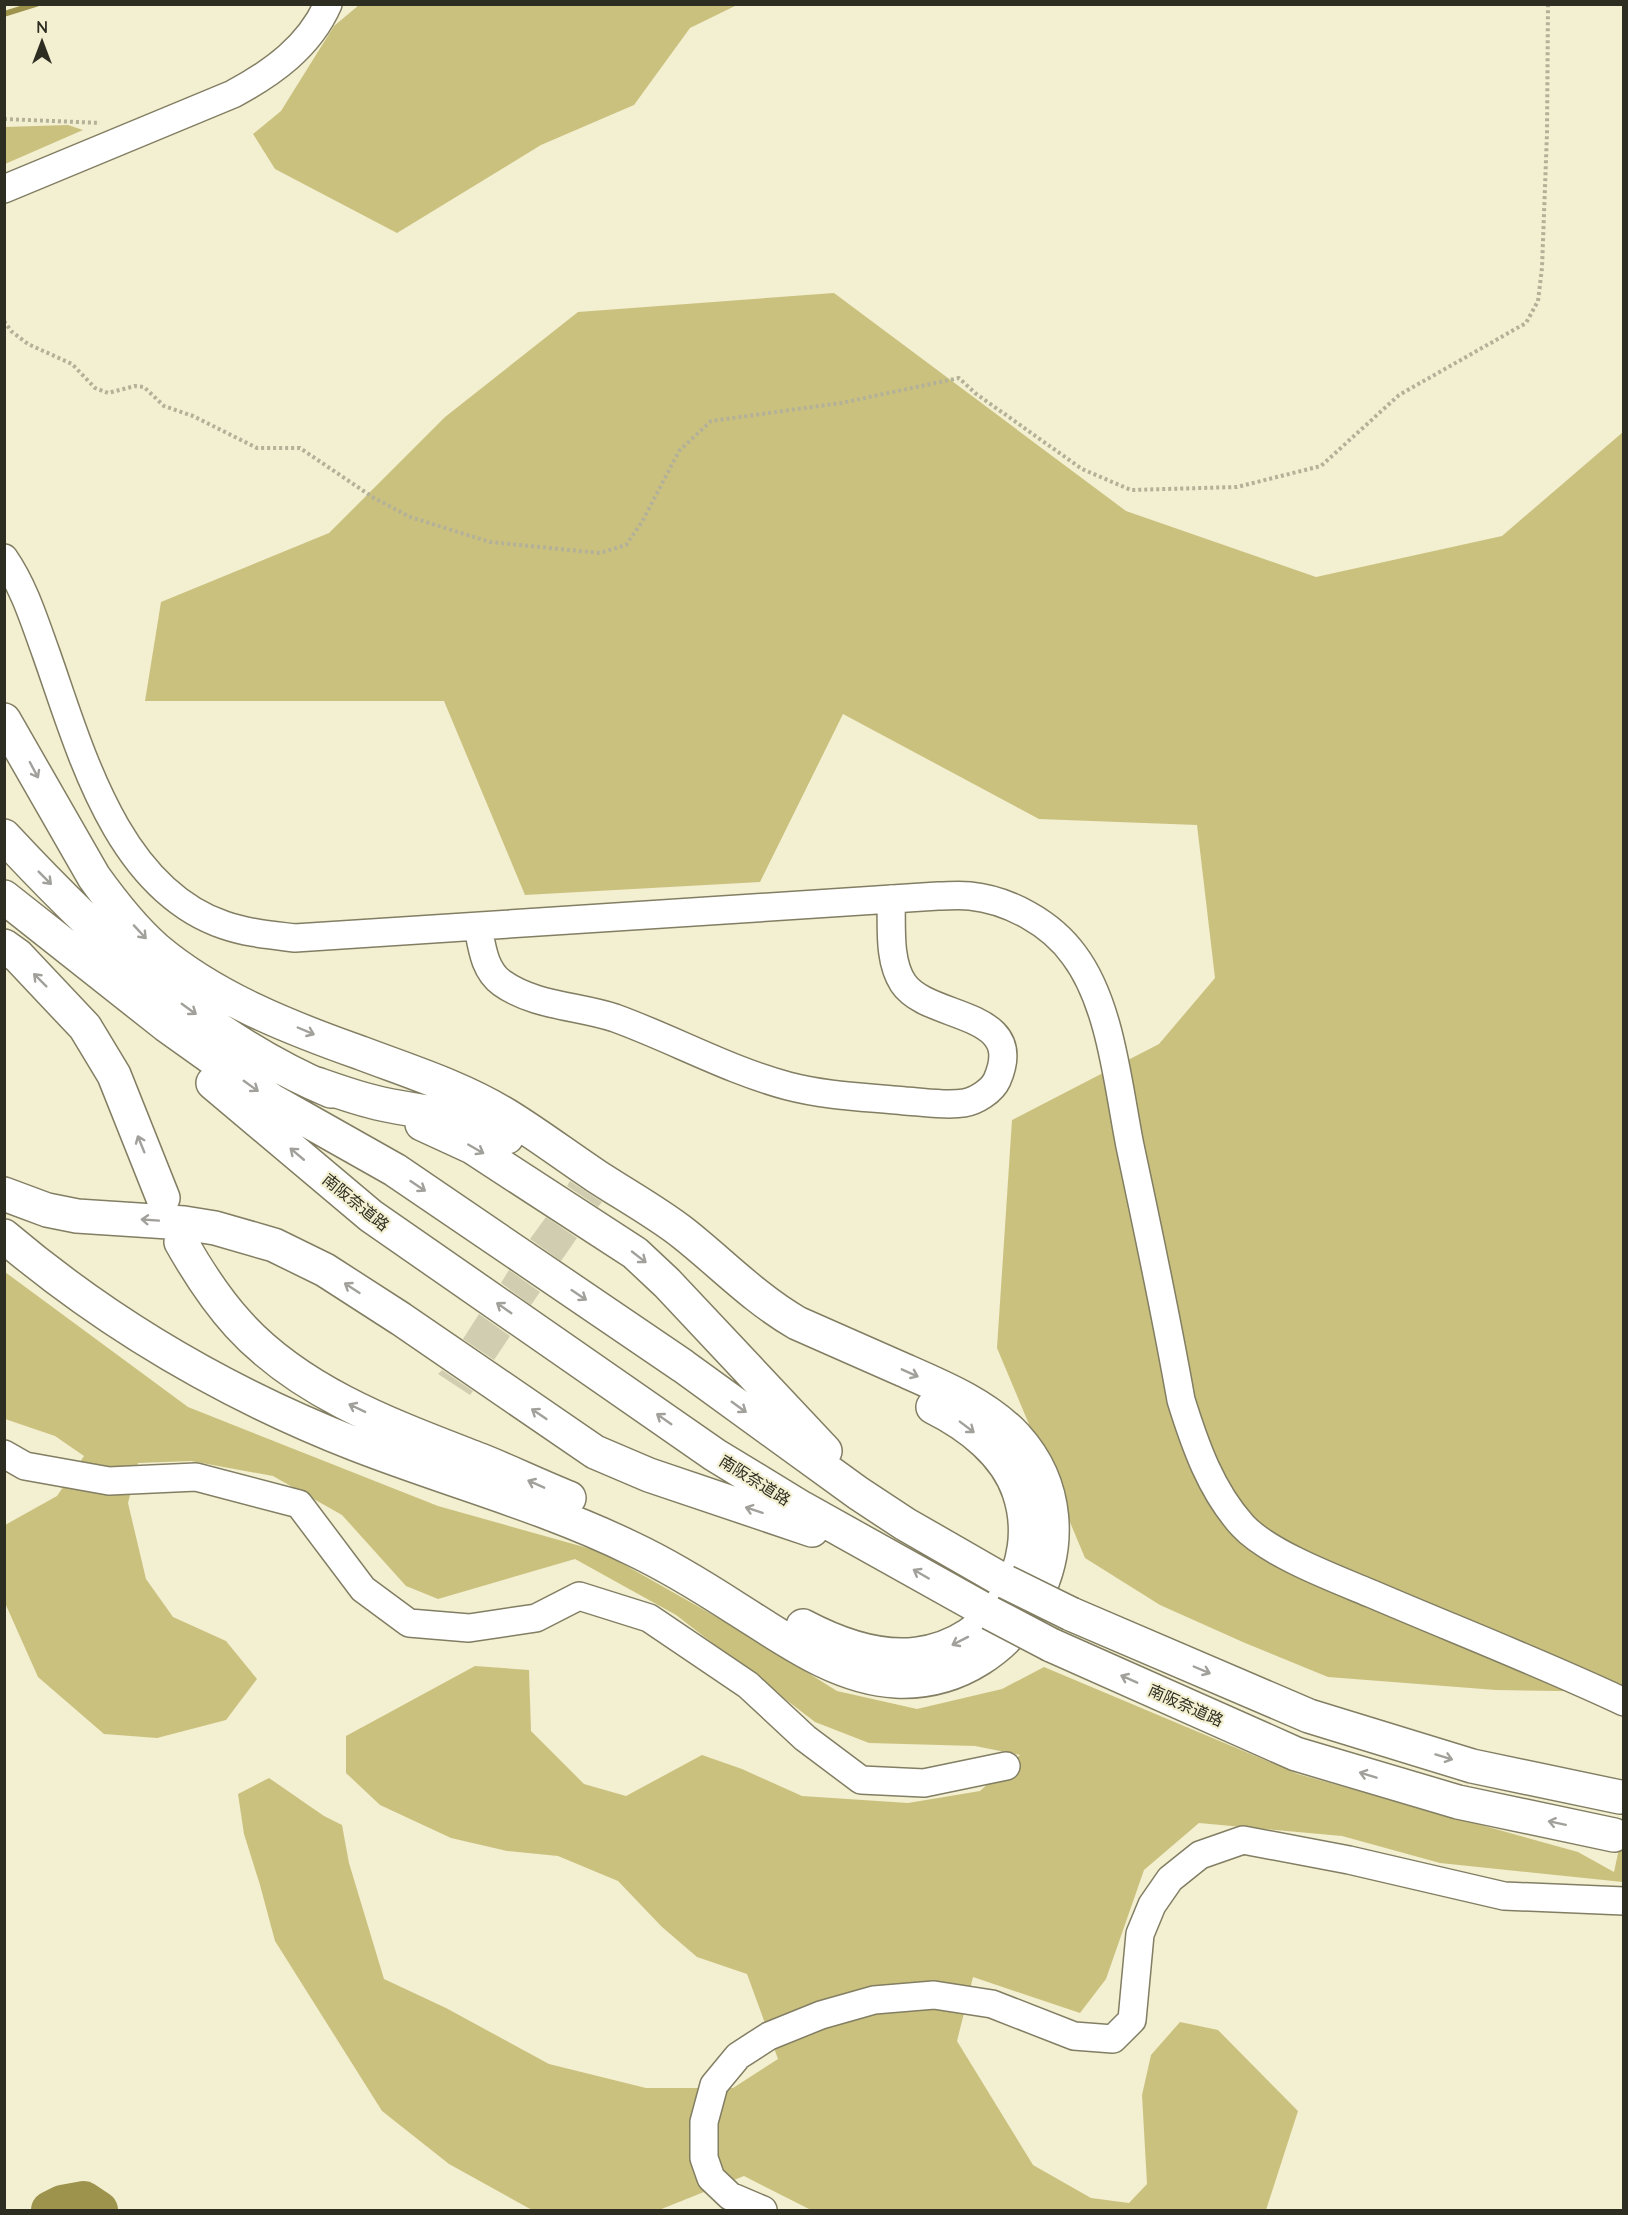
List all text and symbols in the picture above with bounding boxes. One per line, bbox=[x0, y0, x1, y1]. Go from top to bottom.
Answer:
north arrow bbox=[12, 12, 72, 72]
text: N bbox=[36, 17, 48, 37]
one-way arrow bbox=[28, 761, 40, 778]
one-way arrow bbox=[37, 871, 52, 885]
one-way arrow bbox=[133, 925, 147, 940]
one-way arrow bbox=[33, 972, 48, 987]
one-way arrow bbox=[181, 1003, 197, 1015]
one-way arrow bbox=[297, 1026, 315, 1037]
one-way arrow bbox=[242, 1080, 258, 1092]
one-way arrow bbox=[135, 1135, 146, 1153]
one-way arrow bbox=[467, 1144, 484, 1156]
one-way arrow bbox=[290, 1147, 305, 1161]
street label: 南阪奈道路 bbox=[319, 1169, 393, 1235]
one-way arrow bbox=[409, 1180, 426, 1192]
one-way arrow bbox=[140, 1215, 160, 1226]
one-way arrow bbox=[630, 1250, 646, 1263]
one-way arrow bbox=[343, 1281, 360, 1294]
one-way arrow bbox=[571, 1289, 587, 1301]
one-way arrow bbox=[496, 1302, 512, 1314]
one-way arrow bbox=[900, 1368, 919, 1379]
one-way arrow bbox=[348, 1401, 366, 1413]
one-way arrow bbox=[731, 1401, 747, 1413]
one-way arrow bbox=[532, 1408, 548, 1420]
one-way arrow bbox=[656, 1413, 673, 1425]
one-way arrow bbox=[958, 1421, 974, 1433]
street label: 南阪奈道路 bbox=[716, 1450, 794, 1510]
one-way arrow bbox=[527, 1478, 546, 1489]
one-way arrow bbox=[745, 1504, 764, 1515]
one-way arrow bbox=[913, 1567, 930, 1579]
one-way arrow bbox=[952, 1635, 970, 1647]
one-way arrow bbox=[1192, 1665, 1211, 1676]
one-way arrow bbox=[1120, 1673, 1138, 1685]
street label: 南阪奈道路 bbox=[1145, 1680, 1227, 1730]
one-way arrow bbox=[1434, 1752, 1453, 1763]
one-way arrow bbox=[1359, 1769, 1378, 1780]
one-way arrow bbox=[1547, 1817, 1567, 1828]

